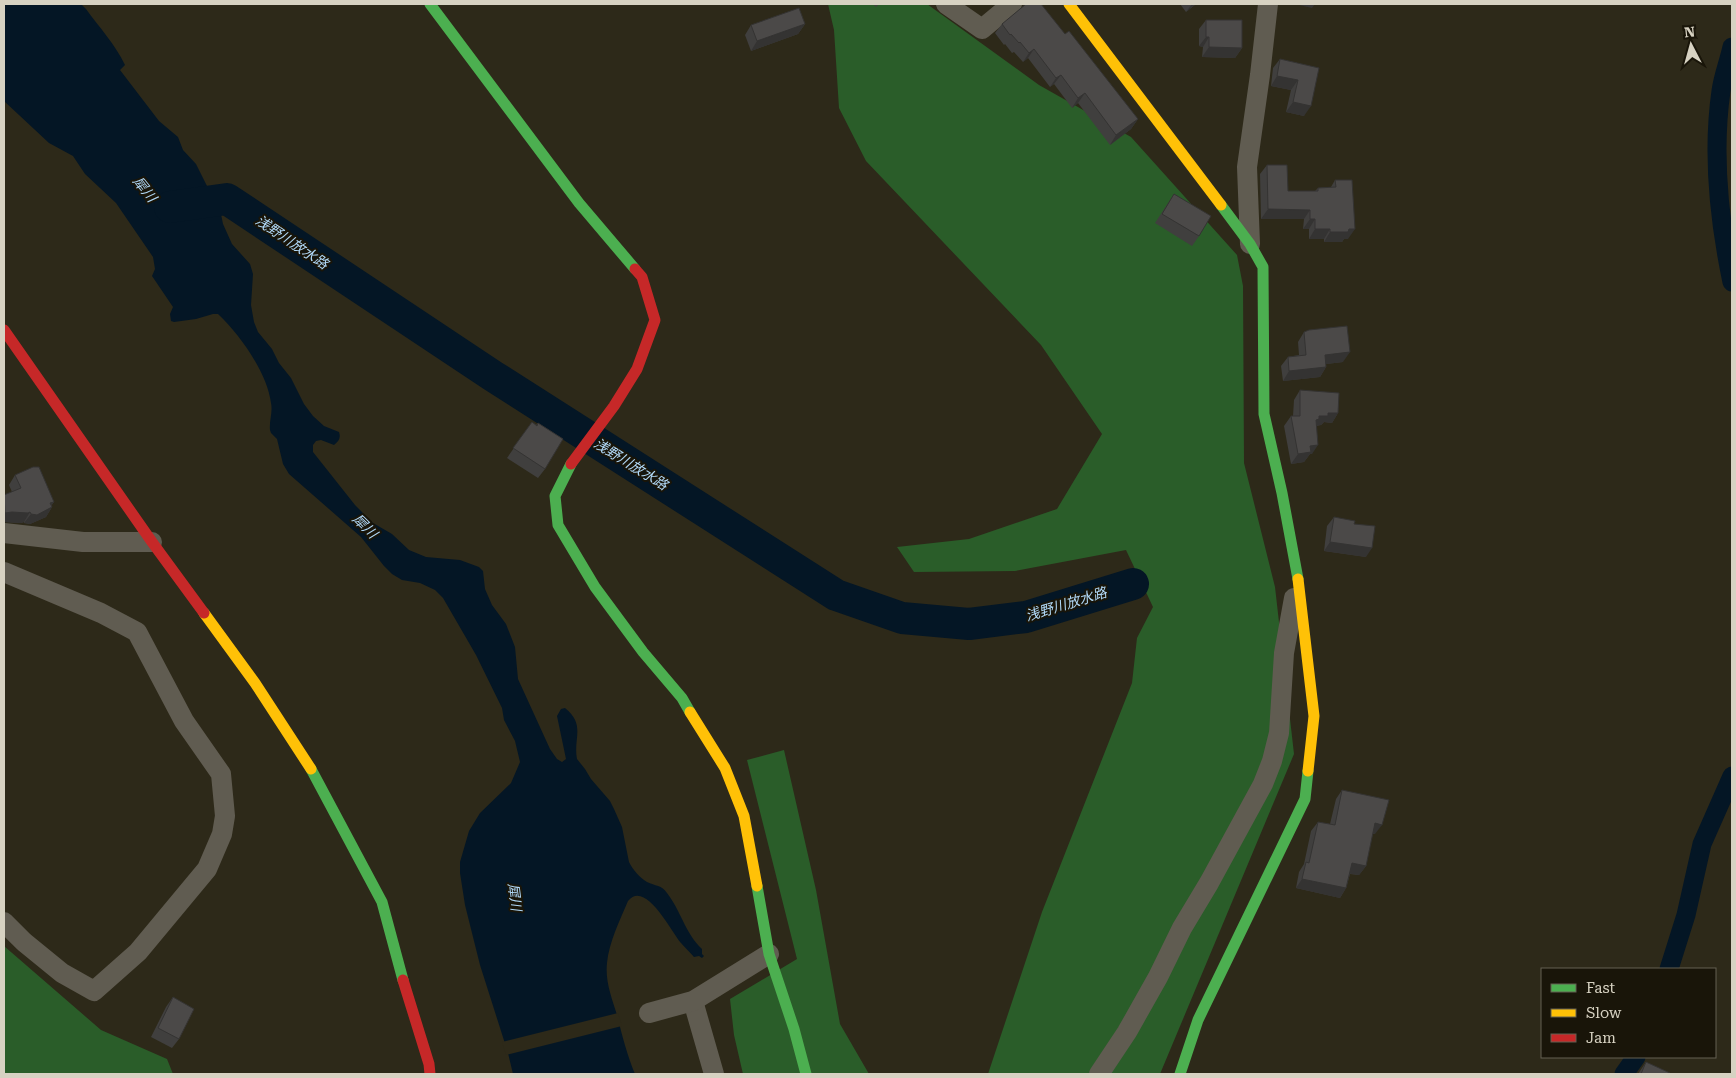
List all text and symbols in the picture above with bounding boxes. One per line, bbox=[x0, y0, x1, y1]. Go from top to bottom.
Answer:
north arrow bbox=[1666, 20, 1716, 70]
text: N bbox=[1683, 24, 1696, 41]
water label: 犀川 bbox=[130, 173, 161, 206]
water label: 浅野川放水路 bbox=[253, 212, 332, 273]
water label: 浅野川放水路 bbox=[591, 435, 672, 494]
water label: 犀川 bbox=[349, 511, 382, 543]
water label: 浅野川放水路 bbox=[1023, 584, 1109, 624]
water label: 犀川 bbox=[505, 882, 525, 914]
legend bbox=[1541, 968, 1716, 1058]
text: Fast bbox=[1586, 979, 1616, 997]
text: Slow bbox=[1586, 1004, 1622, 1022]
text: Jam bbox=[1586, 1029, 1616, 1047]

